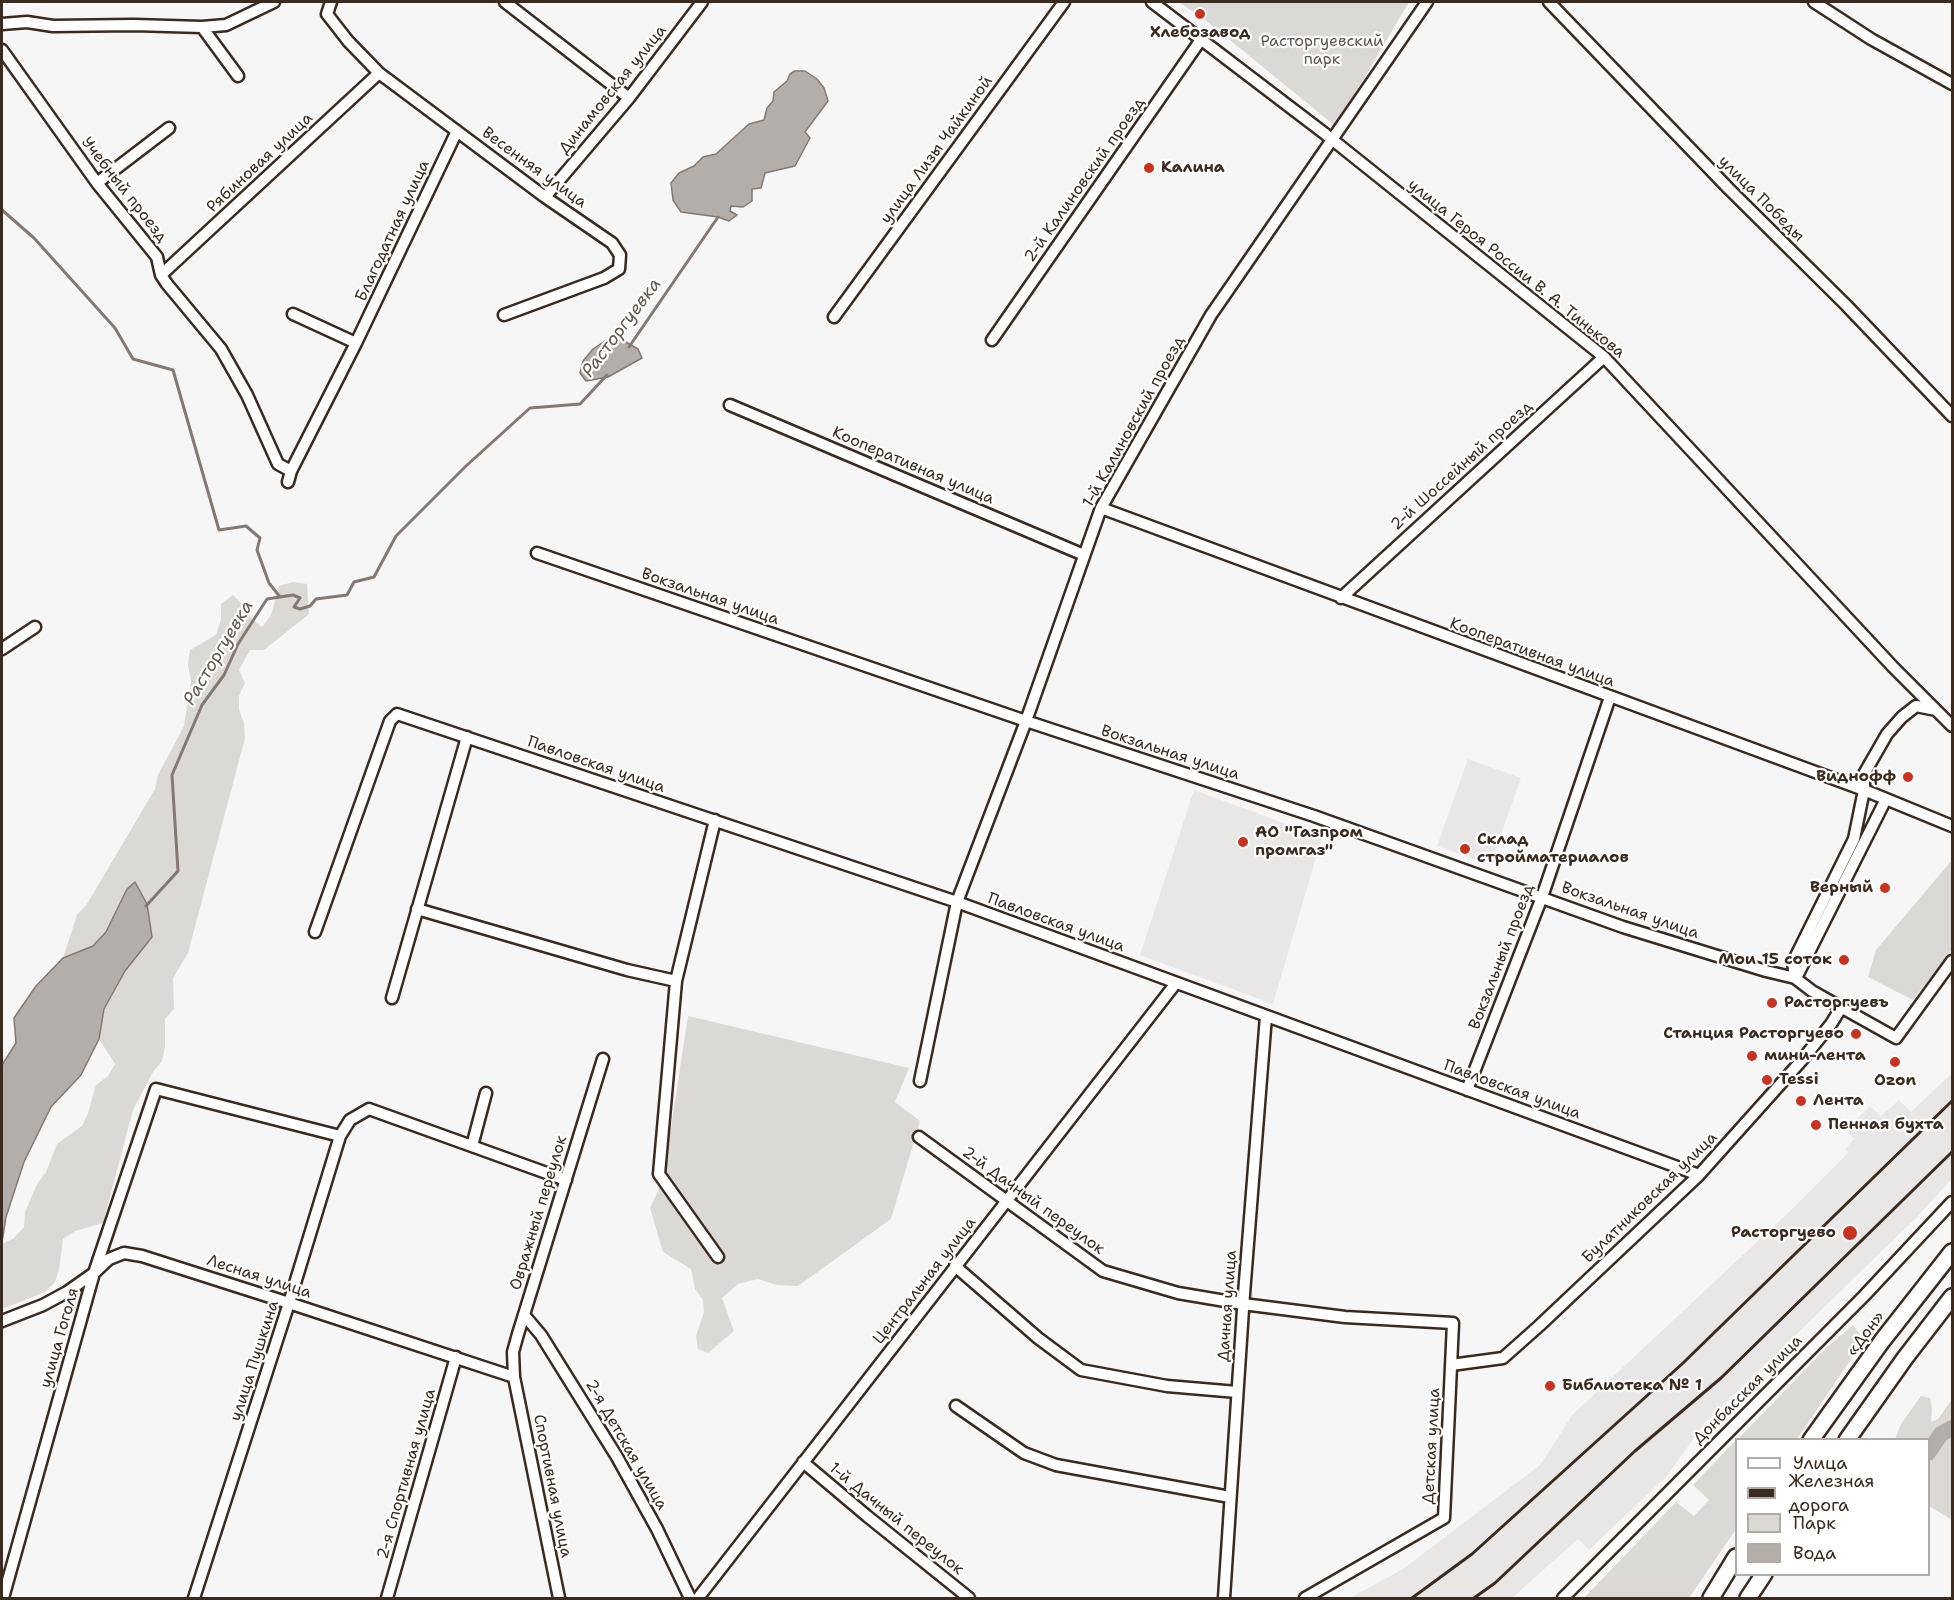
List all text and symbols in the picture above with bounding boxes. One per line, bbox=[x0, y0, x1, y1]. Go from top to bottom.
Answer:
marker: Хлебозавод bbox=[1193, 7, 1207, 21]
street label: Динамовская улица bbox=[555, 22, 671, 158]
place label: Хлебозавод bbox=[1150, 23, 1250, 43]
park label: Расторгуевский парк bbox=[1261, 32, 1383, 70]
street label: улица Лизы Чайкиной bbox=[877, 72, 997, 228]
street label: 2-й Калиновский проезд bbox=[1021, 94, 1149, 266]
street label: Рябиновая улица bbox=[203, 109, 317, 217]
street label: Весенняя улица bbox=[478, 123, 590, 213]
street label: Учебный проезд bbox=[77, 133, 171, 247]
street label: улица Победы bbox=[1714, 152, 1808, 246]
street label: Благодатная улица bbox=[352, 157, 434, 305]
place label: Калина bbox=[1161, 158, 1225, 178]
marker: Калина bbox=[1142, 161, 1156, 175]
street label: улица Героя России В. А. Тинькова bbox=[1404, 175, 1628, 363]
water label: Расторгуевка bbox=[578, 274, 666, 382]
street label: 1-й Калиновский проезд bbox=[1079, 333, 1189, 511]
street label: 2-й Шоссейный проезд bbox=[1387, 397, 1537, 535]
street label: Кооперативная улица bbox=[829, 423, 997, 509]
street label: Вокзальная улица bbox=[639, 564, 781, 630]
water label: Расторгуевка bbox=[179, 597, 259, 709]
street label: Кооперативная улица bbox=[1447, 614, 1617, 692]
street label: Вокзальная улица bbox=[1098, 722, 1242, 784]
street label: Павловская улица bbox=[525, 732, 667, 798]
place label: Виднофф bbox=[1816, 767, 1896, 787]
marker: Виднофф bbox=[1901, 770, 1915, 784]
place label: АО "Газпром промгаз" bbox=[1255, 823, 1363, 861]
place label: Склад стройматериалов bbox=[1477, 830, 1629, 868]
marker: АО "Газпром промгаз" bbox=[1236, 835, 1250, 849]
marker: Склад стройматериалов bbox=[1458, 842, 1472, 856]
street label: Вокзальная улица bbox=[1559, 878, 1701, 944]
place label: Верный bbox=[1810, 878, 1873, 898]
marker: Верный bbox=[1878, 881, 1892, 895]
street label: Вокзальный проезд bbox=[1465, 882, 1539, 1032]
street label: Павловская улица bbox=[985, 889, 1127, 957]
place label: Мои 15 соток bbox=[1718, 950, 1832, 970]
marker: Мои 15 соток bbox=[1837, 953, 1851, 967]
place label: Расторгуевъ bbox=[1784, 993, 1889, 1013]
marker: Расторгуевъ bbox=[1765, 996, 1779, 1010]
place label: Станция Расторгуево bbox=[1663, 1024, 1844, 1044]
marker: Станция Расторгуево bbox=[1849, 1027, 1863, 1041]
place label: мини-лента bbox=[1764, 1046, 1866, 1066]
marker: мини-лента bbox=[1745, 1049, 1759, 1063]
marker: Ozon bbox=[1888, 1055, 1902, 1069]
street label: Павловская улица bbox=[1441, 1056, 1583, 1124]
place label: Tessi bbox=[1779, 1070, 1819, 1090]
place label: Ozon bbox=[1874, 1071, 1916, 1091]
marker: Tessi bbox=[1760, 1073, 1774, 1087]
place label: Лента bbox=[1813, 1091, 1864, 1111]
marker: Лента bbox=[1794, 1094, 1808, 1108]
place label: Пенная бухта bbox=[1828, 1115, 1944, 1135]
marker: Пенная бухта bbox=[1809, 1118, 1823, 1132]
street label: Булатниковская улица bbox=[1578, 1128, 1722, 1268]
street label: Овражный переулок bbox=[506, 1133, 572, 1293]
street label: 2-й Дачный переулок bbox=[958, 1143, 1108, 1259]
street label: Центральная улица bbox=[870, 1214, 980, 1348]
place label: Расторгуево bbox=[1731, 1223, 1836, 1243]
marker: Расторгуево bbox=[1841, 1224, 1859, 1242]
street label: Дачная улица bbox=[1215, 1250, 1241, 1362]
street label: Лесная улица bbox=[204, 1251, 314, 1303]
street label: улица Гоголя bbox=[37, 1286, 83, 1390]
street label: улица Пушкина bbox=[226, 1298, 284, 1424]
street label: «Дон» bbox=[1843, 1308, 1889, 1360]
street label: Донбасская улица bbox=[1689, 1331, 1807, 1449]
street label: 2-я Детская улица bbox=[581, 1376, 671, 1514]
place label: Библиотека № 1 bbox=[1562, 1376, 1702, 1396]
marker: Библиотека № 1 bbox=[1543, 1379, 1557, 1393]
street label: 2-я Спортивная улица bbox=[373, 1387, 441, 1561]
street label: Детская улица bbox=[1419, 1387, 1445, 1505]
street label: Спортивная улица bbox=[529, 1413, 575, 1559]
legend bbox=[1735, 1438, 1930, 1576]
text: Улица bbox=[1793, 1451, 1847, 1475]
street label: 1-й Дачный переулок bbox=[825, 1459, 967, 1579]
text: Железная дорога bbox=[1788, 1469, 1874, 1517]
text: Парк bbox=[1793, 1511, 1836, 1535]
text: Вода bbox=[1793, 1541, 1836, 1565]

